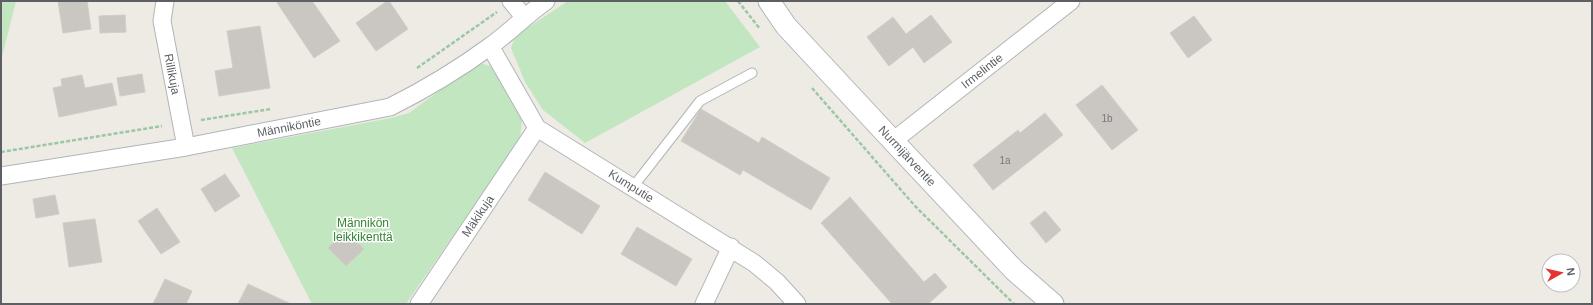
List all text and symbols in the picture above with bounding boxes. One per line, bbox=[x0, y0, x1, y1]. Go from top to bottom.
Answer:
street label: Irmelintie bbox=[959, 50, 1006, 92]
street label: Rillikuja bbox=[161, 52, 183, 96]
house number: 1b bbox=[1101, 113, 1113, 124]
street label: Männiköntie bbox=[256, 114, 322, 140]
street label: Nurmijärventie bbox=[876, 123, 939, 189]
house number: 1a bbox=[999, 155, 1011, 166]
street label: Kumputie bbox=[606, 167, 656, 206]
street label: Mäkikuja bbox=[459, 192, 497, 240]
park label: Männikön leikkikenttä bbox=[333, 216, 393, 244]
north arrow bbox=[1541, 253, 1581, 293]
text: N bbox=[1564, 267, 1577, 276]

